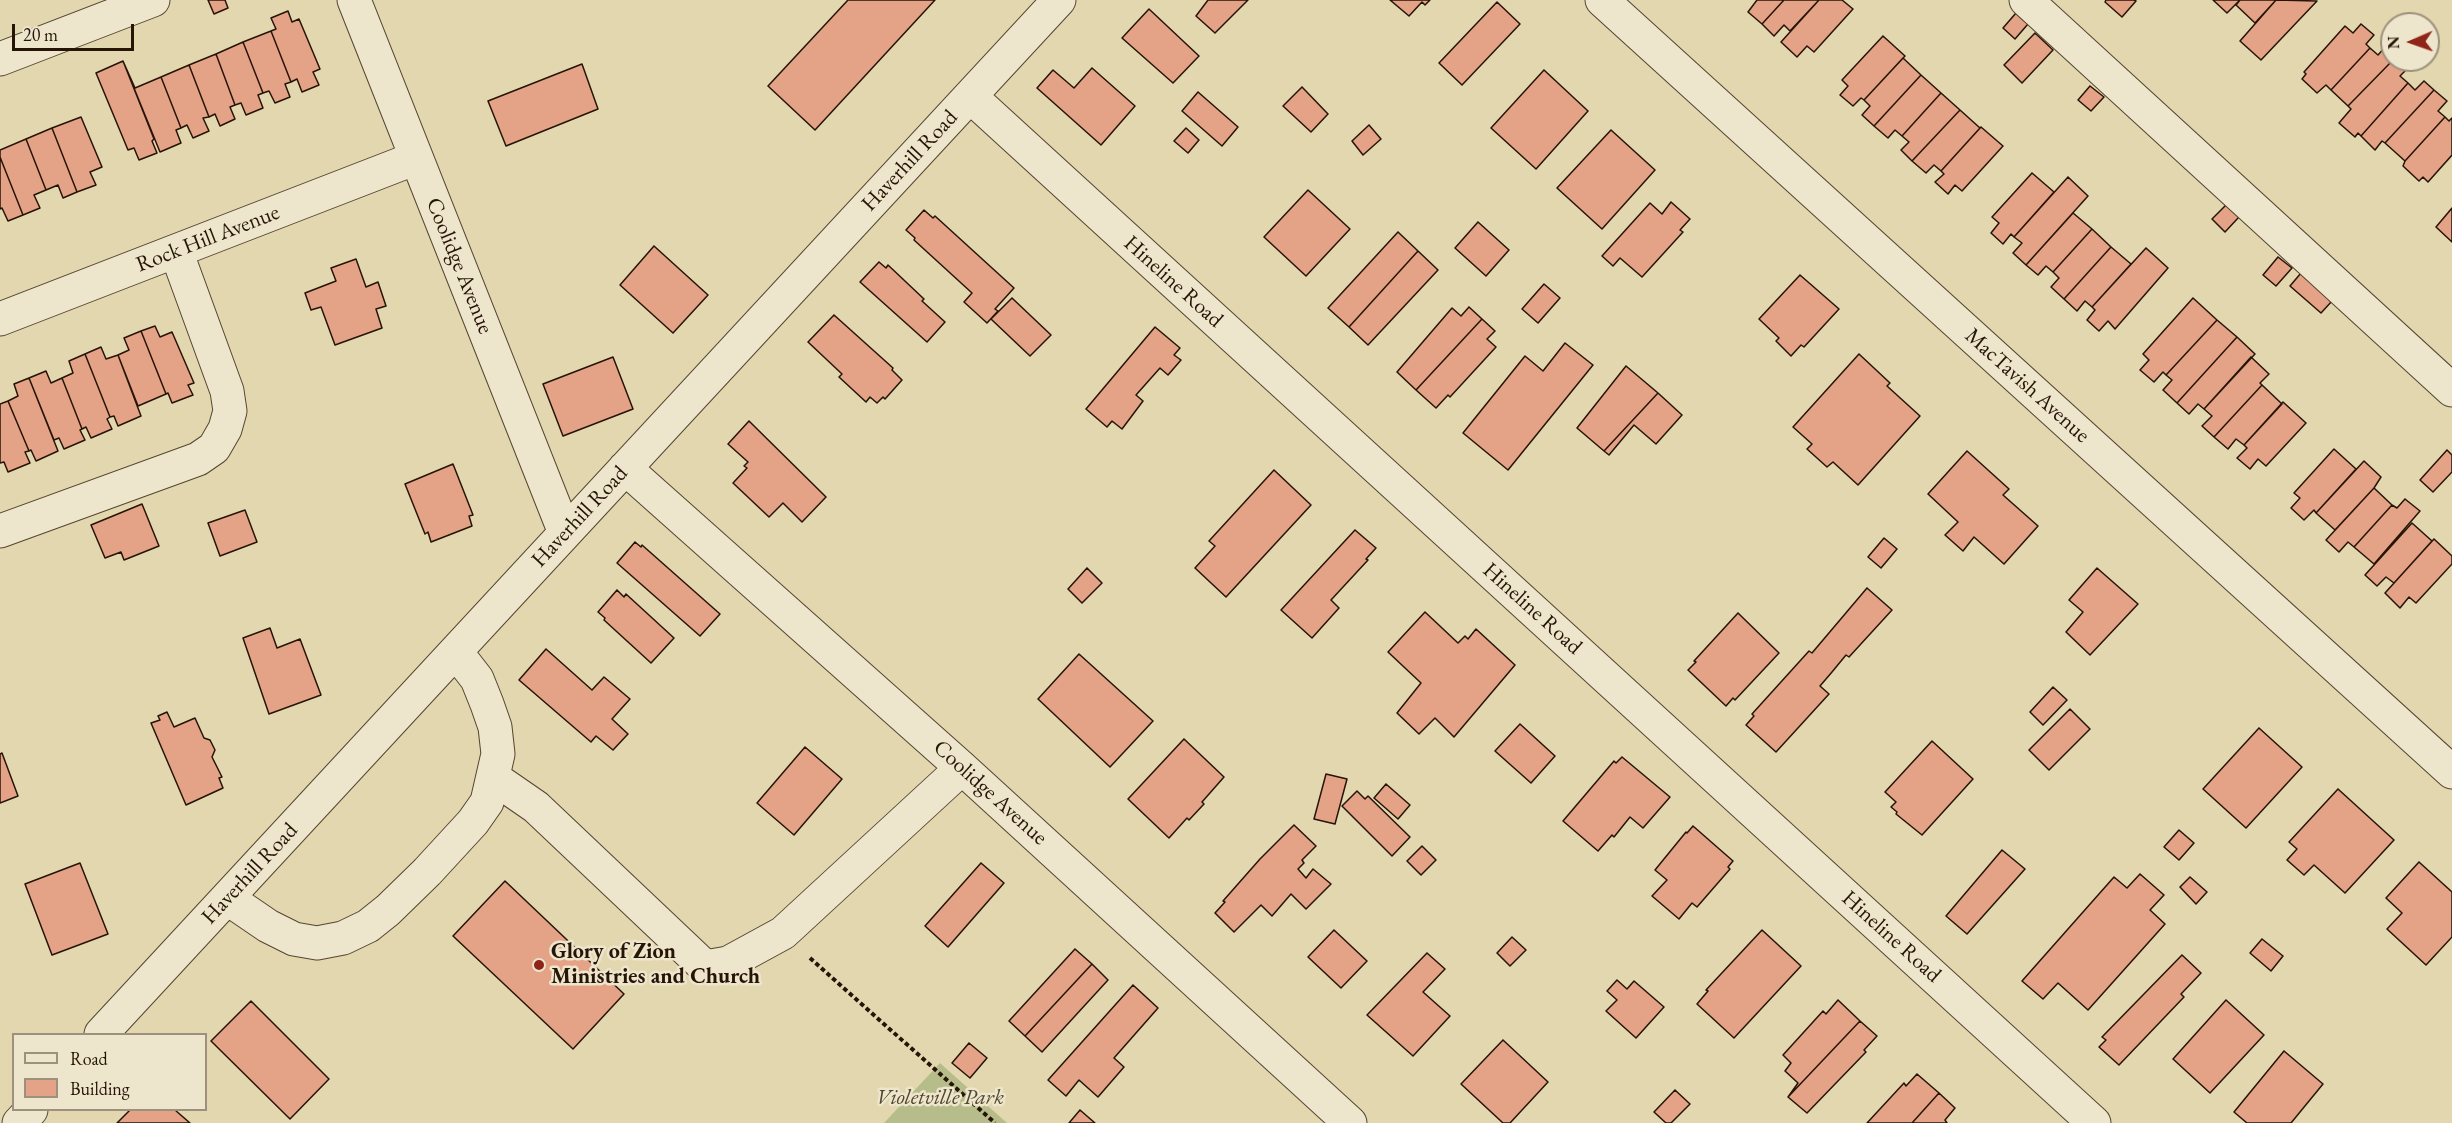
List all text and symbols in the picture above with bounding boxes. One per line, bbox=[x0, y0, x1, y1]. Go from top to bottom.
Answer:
scale bar bbox=[15, 12, 136, 50]
north arrow bbox=[2380, 12, 2440, 72]
text: 20 m bbox=[23, 23, 58, 46]
text: N bbox=[2383, 36, 2404, 49]
street label: Haverhill Road bbox=[856, 105, 964, 217]
street label: Coolidge Avenue bbox=[420, 194, 498, 338]
street label: Rock Hill Avenue bbox=[133, 200, 283, 278]
street label: Hineline Road bbox=[1118, 230, 1228, 334]
street label: MacTavish Avenue bbox=[1959, 323, 2095, 449]
street label: Haverhill Road bbox=[526, 461, 634, 573]
street label: Hineline Road bbox=[1477, 557, 1587, 661]
street label: Coolidge Avenue bbox=[927, 735, 1053, 851]
street label: Haverhill Road bbox=[196, 818, 304, 930]
street label: Hineline Road bbox=[1836, 885, 1946, 989]
place label: Glory of Zion Ministries and Church bbox=[551, 939, 760, 990]
marker: Glory of Zion Ministries and Church bbox=[532, 958, 546, 972]
legend bbox=[12, 1033, 207, 1111]
text: Road bbox=[70, 1047, 108, 1070]
text: Building bbox=[70, 1077, 130, 1100]
park label: Violetville Park bbox=[876, 1085, 1004, 1111]

